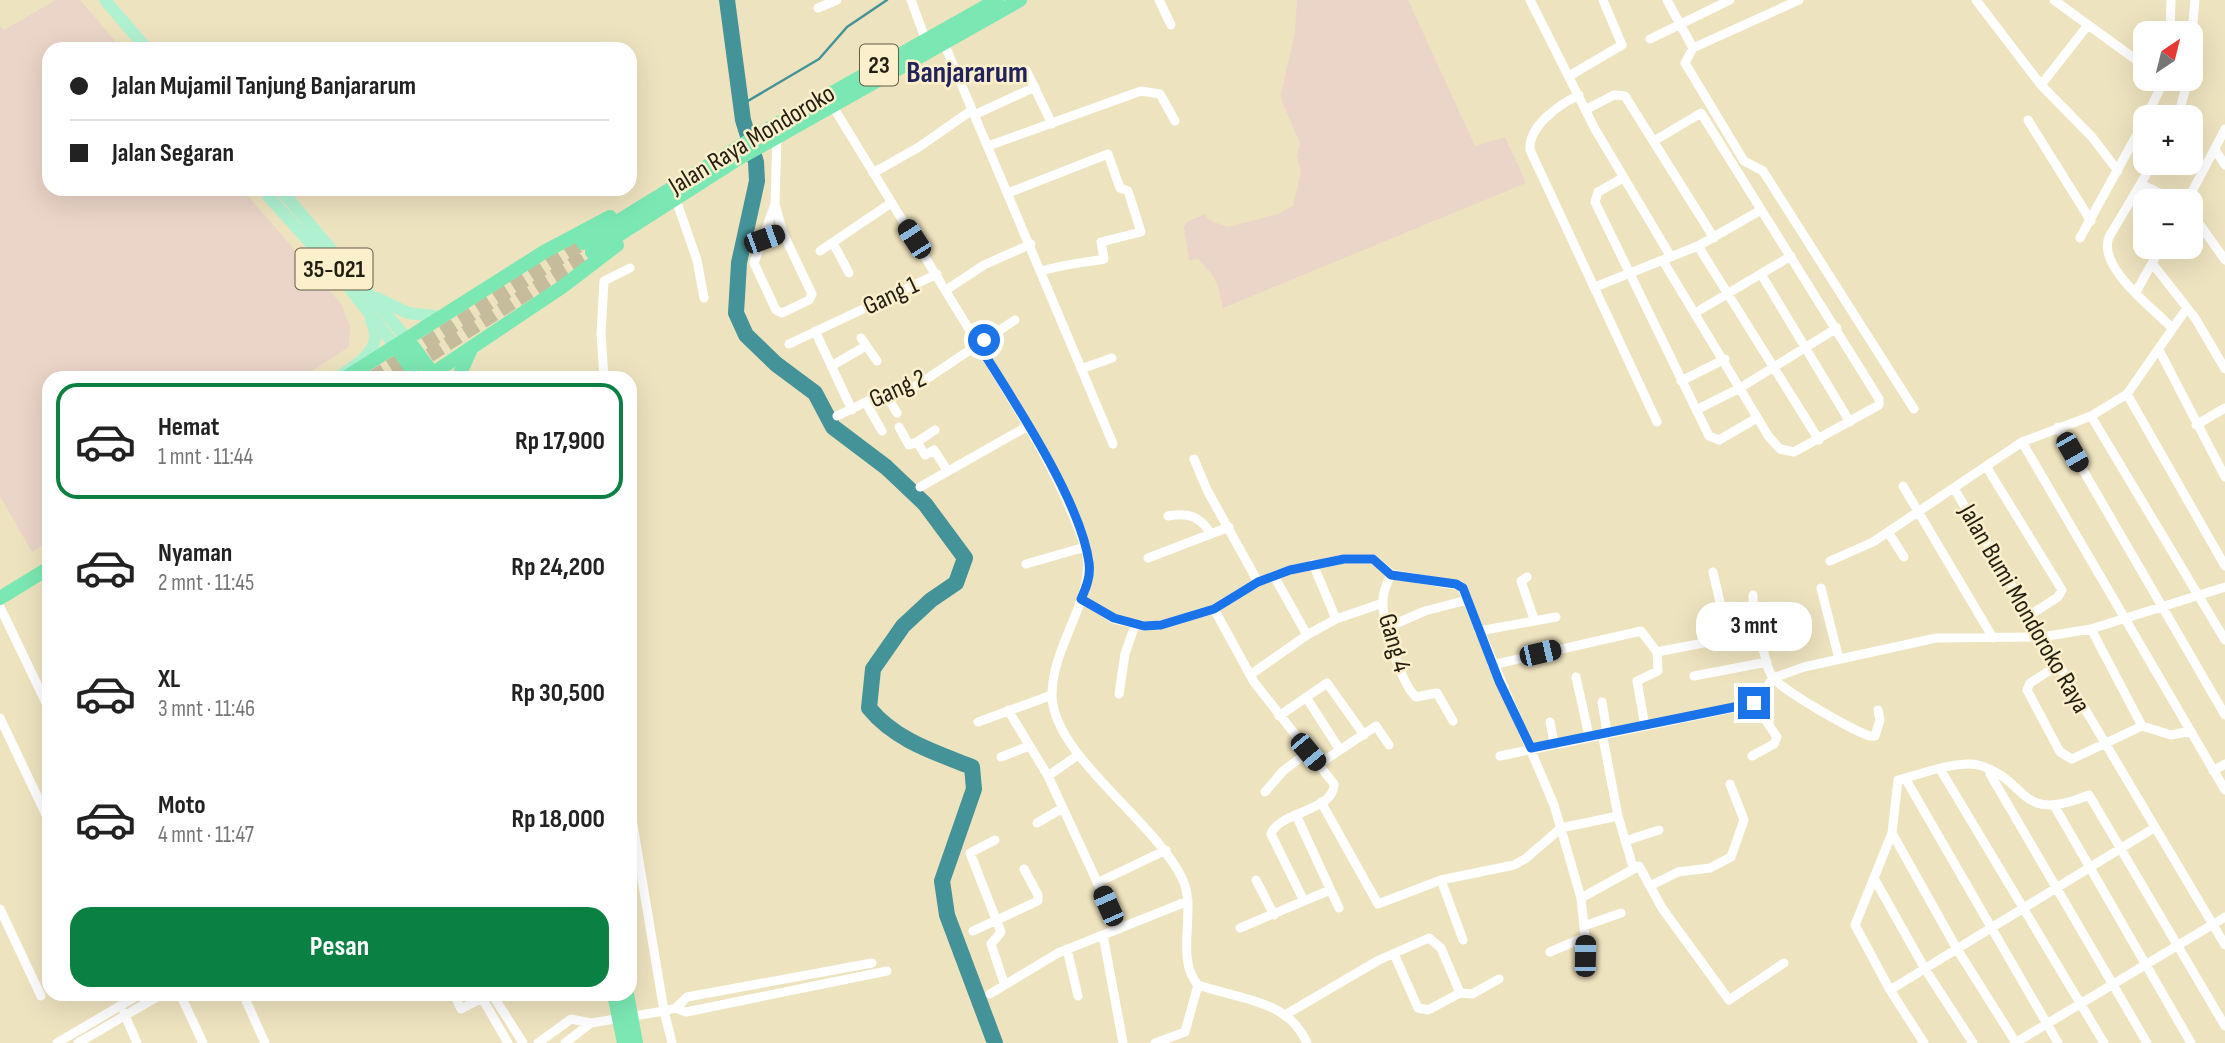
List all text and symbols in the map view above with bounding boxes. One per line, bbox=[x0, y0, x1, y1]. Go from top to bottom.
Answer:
north arrow bbox=[2133, 21, 2203, 91]
map controls bbox=[2133, 21, 2203, 259]
road number: 23 bbox=[860, 44, 898, 86]
district label: Banjararum bbox=[906, 55, 1028, 91]
text: Jalan Mujamil Tanjung Banjararum bbox=[112, 71, 416, 102]
street label: Jalan Raya Mondoroko bbox=[663, 78, 841, 202]
button: + bbox=[2133, 105, 2203, 175]
text: Jalan Segaran bbox=[112, 138, 234, 169]
button: − bbox=[2133, 189, 2203, 259]
car bbox=[894, 216, 935, 262]
car bbox=[741, 222, 788, 256]
road number: 35-021 bbox=[296, 248, 372, 290]
street label: Gang 1 bbox=[858, 270, 924, 322]
route start bbox=[968, 324, 1000, 356]
street label: Gang 2 bbox=[865, 363, 931, 415]
icon: car bbox=[74, 410, 137, 473]
text: Hemat bbox=[158, 412, 219, 443]
text: Rp 17,900 bbox=[515, 426, 605, 457]
car bbox=[2053, 429, 2092, 475]
text: 1 mnt · 11:44 bbox=[158, 443, 253, 471]
street label: Jalan Bumi Mondoroko Raya bbox=[1951, 498, 2096, 719]
icon: car bbox=[74, 536, 137, 599]
text: Nyaman bbox=[158, 538, 232, 569]
text: Rp 24,200 bbox=[511, 552, 605, 583]
text: 2 mnt · 11:45 bbox=[158, 569, 254, 597]
callout: 3 mnt bbox=[1696, 602, 1812, 650]
street label: Gang 4 bbox=[1371, 610, 1417, 676]
text: 3 mnt bbox=[1730, 612, 1778, 640]
car bbox=[1518, 638, 1563, 668]
icon: car bbox=[74, 662, 137, 725]
text: XL bbox=[158, 664, 180, 695]
text: Rp 30,500 bbox=[511, 678, 605, 709]
route end bbox=[1738, 687, 1770, 719]
text: 3 mnt · 11:46 bbox=[158, 695, 255, 723]
car bbox=[1287, 729, 1330, 775]
icon: car bbox=[74, 788, 137, 851]
text: Moto bbox=[158, 790, 206, 821]
text: Rp 18,000 bbox=[512, 804, 605, 835]
text: 4 mnt · 11:47 bbox=[158, 821, 254, 849]
car bbox=[1090, 883, 1127, 929]
button: Pesan bbox=[70, 907, 609, 987]
car bbox=[1575, 935, 1596, 977]

